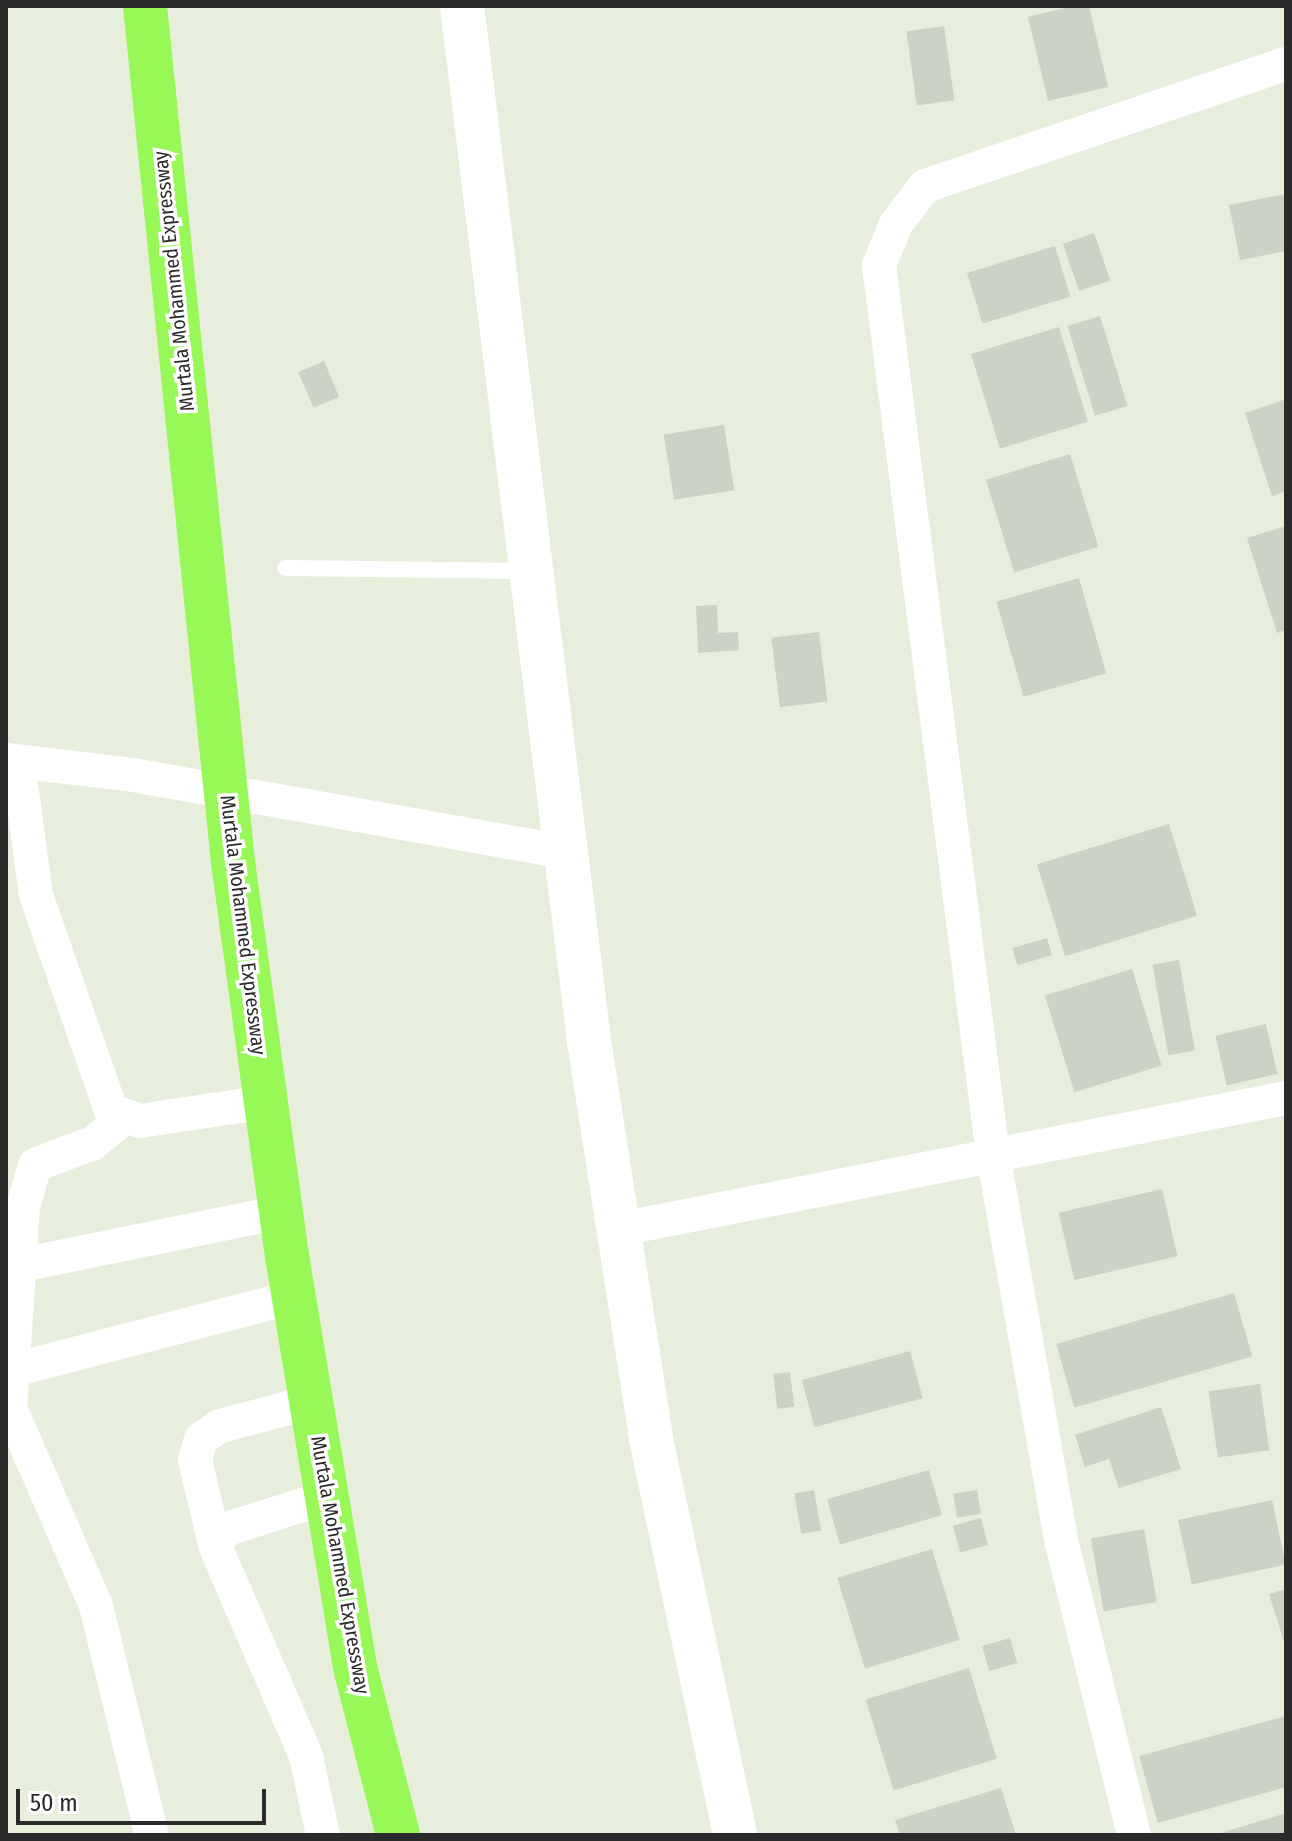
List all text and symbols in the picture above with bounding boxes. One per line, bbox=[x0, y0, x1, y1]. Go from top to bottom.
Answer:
street label: Murtala Mohammed Expressway bbox=[148, 150, 200, 412]
street label: Murtala Mohammed Expressway bbox=[215, 794, 271, 1056]
street label: Murtala Mohammed Expressway bbox=[305, 1434, 375, 1696]
scale bar bbox=[20, 1773, 270, 1823]
text: 50 m bbox=[30, 1789, 78, 1817]

